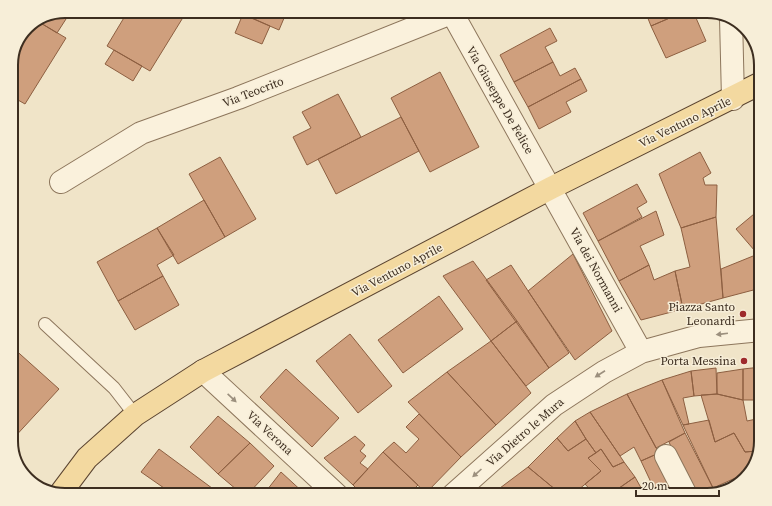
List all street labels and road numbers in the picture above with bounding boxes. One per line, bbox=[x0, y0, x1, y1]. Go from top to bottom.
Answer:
street label: Via Giuseppe De Felice bbox=[463, 43, 537, 157]
street label: Via Teocrito bbox=[220, 73, 286, 111]
street label: Via Ventuno Aprile bbox=[636, 93, 734, 151]
street label: Via dei Normanni bbox=[566, 225, 626, 316]
street label: Via Ventuno Aprile bbox=[349, 239, 445, 301]
street label: Via Dietro le Mura bbox=[483, 393, 568, 470]
street label: Via Verona bbox=[243, 407, 297, 459]

